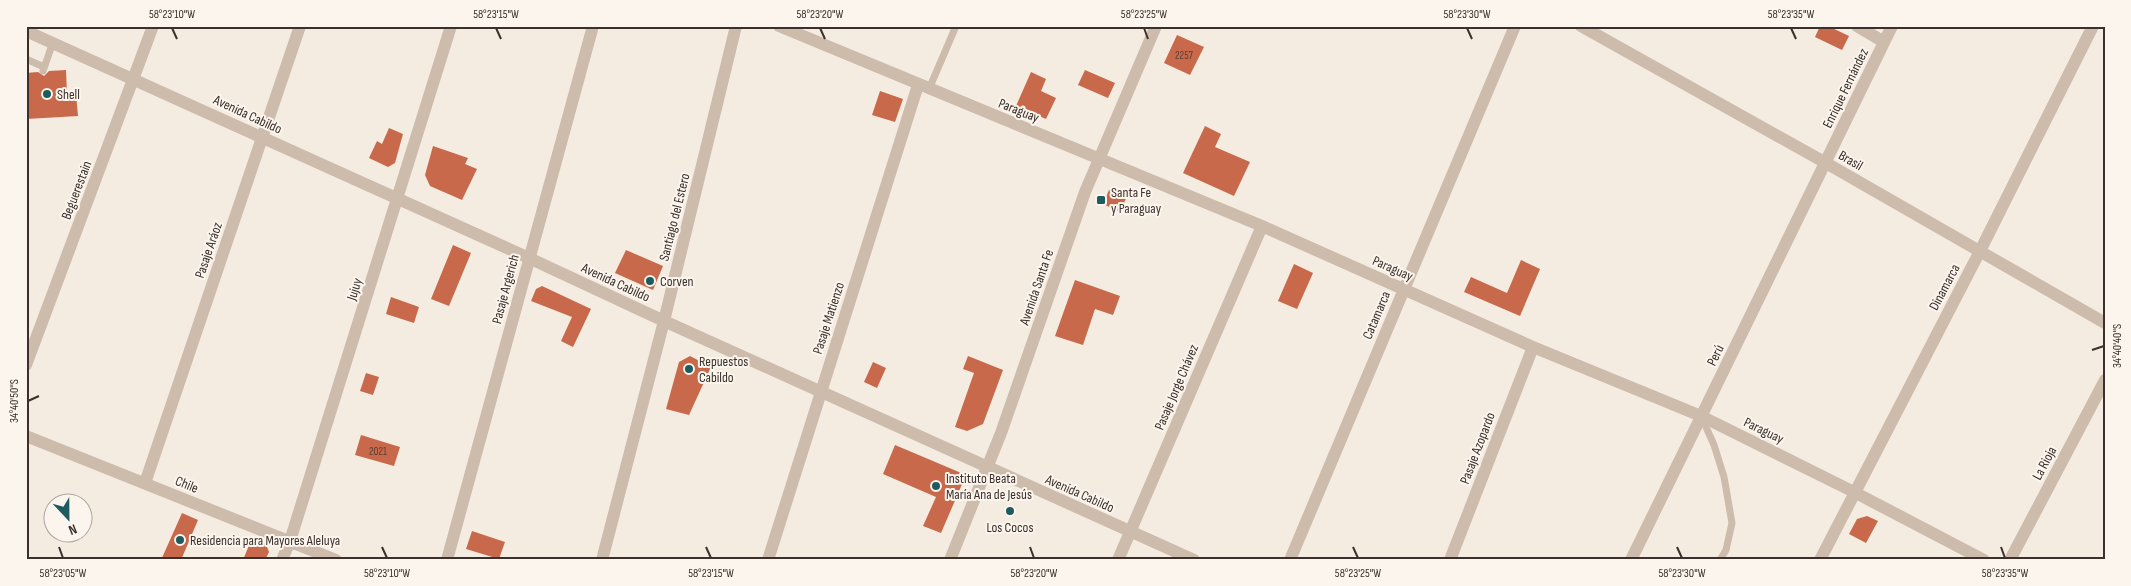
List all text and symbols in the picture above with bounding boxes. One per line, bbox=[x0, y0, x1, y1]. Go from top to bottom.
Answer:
text: 58°23'10"W bbox=[149, 7, 195, 22]
text: 58°23'15"W bbox=[473, 7, 519, 22]
text: 58°23'20"W bbox=[797, 7, 844, 22]
text: 58°23'25"W bbox=[1121, 7, 1167, 22]
text: 58°23'30"W bbox=[1444, 7, 1491, 22]
text: 58°23'35"W bbox=[1768, 7, 1814, 22]
street label: Enrique Fernández bbox=[1819, 46, 1872, 131]
house number: 2257 bbox=[1175, 49, 1194, 62]
place label: Shell bbox=[57, 86, 80, 103]
marker: Shell bbox=[41, 88, 53, 100]
street label: Avenida Cabildo bbox=[210, 91, 285, 138]
street label: Paraguay bbox=[996, 95, 1042, 127]
street label: Brasil bbox=[1835, 147, 1866, 174]
street label: Beguerestain bbox=[58, 158, 95, 222]
street label: Santiago del Estero bbox=[655, 171, 694, 263]
place label: Santa Fe y Paraguay bbox=[1111, 184, 1162, 217]
marker: Santa Fe y Paraguay bbox=[1095, 194, 1107, 206]
street label: Pasaje Aráoz bbox=[191, 220, 226, 280]
street label: Avenida Santa Fe bbox=[1015, 247, 1057, 328]
street label: Paraguay bbox=[1370, 252, 1416, 285]
street label: Pasaje Argerich bbox=[488, 253, 523, 326]
street label: Avenida Cabildo bbox=[578, 259, 653, 306]
street label: Dinamarca bbox=[1925, 261, 1964, 313]
place label: Corven bbox=[660, 273, 694, 290]
street label: Jujuy bbox=[343, 275, 366, 303]
marker: Corven bbox=[644, 275, 656, 287]
street label: Pasaje Matienzo bbox=[809, 280, 848, 356]
street label: Catamarca bbox=[1359, 289, 1394, 342]
text: 34°40'40"S bbox=[2110, 324, 2125, 368]
street label: Pasaje Jorge Chávez bbox=[1151, 342, 1202, 433]
street label: Perú bbox=[1703, 342, 1728, 369]
place label: Repuestos Cabildo bbox=[699, 353, 748, 386]
marker: Repuestos Cabildo bbox=[683, 363, 695, 375]
text: 34°40'50"S bbox=[7, 379, 22, 423]
street label: Pasaje Azopardo bbox=[1456, 410, 1499, 486]
street label: Paraguay bbox=[1741, 414, 1787, 448]
street label: La Rioja bbox=[2029, 444, 2060, 483]
house number: 2021 bbox=[369, 445, 387, 458]
place label: Instituto Beata María Ana de Jesús bbox=[946, 470, 1032, 503]
street label: Avenida Cabildo bbox=[1042, 470, 1117, 516]
street label: Chile bbox=[173, 472, 201, 497]
marker: Instituto Beata María Ana de Jesús bbox=[930, 480, 942, 492]
north arrow bbox=[42, 494, 92, 544]
marker: Los Cocos bbox=[1004, 505, 1016, 517]
place label: Los Cocos bbox=[987, 519, 1033, 536]
text: N bbox=[66, 520, 79, 539]
place label: Residencia para Mayores Aleluya bbox=[190, 532, 340, 549]
marker: Residencia para Mayores Aleluya bbox=[174, 534, 186, 546]
text: 58°23'05"W bbox=[40, 566, 87, 581]
text: 58°23'10"W bbox=[364, 566, 410, 581]
text: 58°23'15"W bbox=[688, 566, 734, 581]
text: 58°23'20"W bbox=[1011, 566, 1058, 581]
text: 58°23'25"W bbox=[1335, 566, 1381, 581]
text: 58°23'30"W bbox=[1659, 566, 1706, 581]
text: 58°23'35"W bbox=[1982, 566, 2028, 581]

